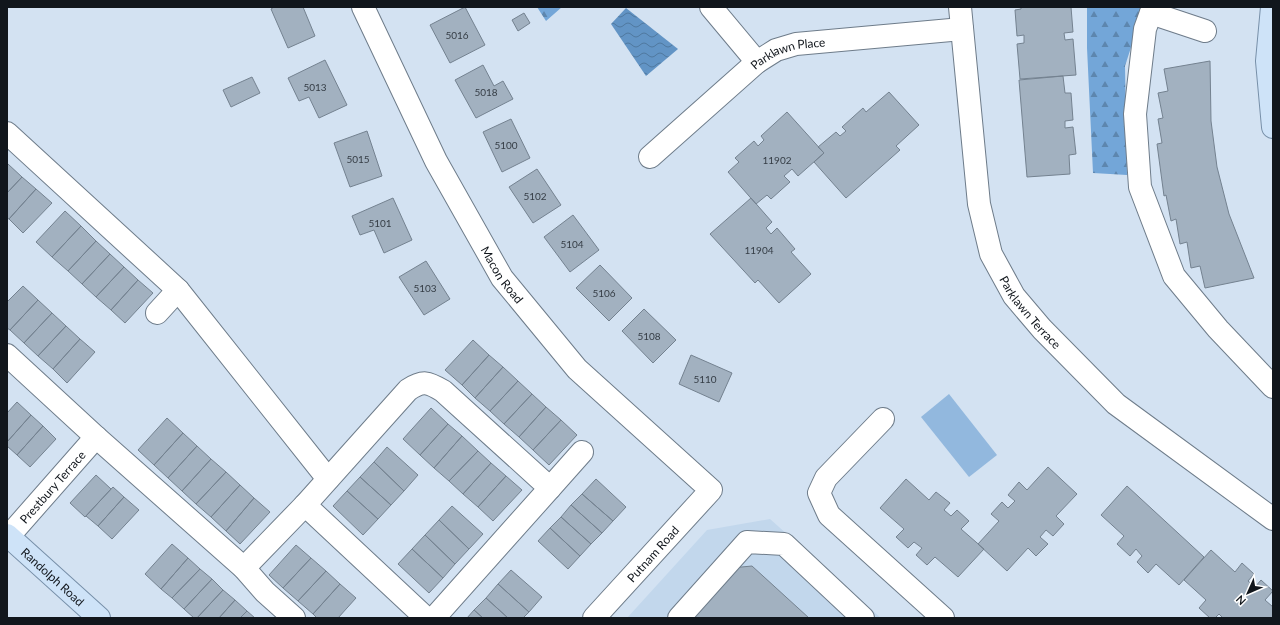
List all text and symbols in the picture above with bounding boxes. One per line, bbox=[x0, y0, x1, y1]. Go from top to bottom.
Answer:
house number: 5016 bbox=[445, 29, 469, 41]
street label: Parklawn Place bbox=[747, 34, 826, 72]
house number: 5013 bbox=[303, 81, 327, 93]
house number: 5018 bbox=[474, 86, 498, 98]
house number: 5100 bbox=[494, 139, 518, 151]
house number: 5015 bbox=[346, 153, 370, 165]
house number: 11902 bbox=[762, 154, 792, 166]
house number: 5102 bbox=[523, 190, 547, 202]
house number: 5101 bbox=[368, 217, 392, 229]
house number: 5104 bbox=[560, 238, 584, 250]
street label: Macon Road bbox=[478, 243, 527, 306]
house number: 11904 bbox=[744, 244, 774, 256]
street label: Parklawn Terrace bbox=[997, 273, 1064, 352]
house number: 5103 bbox=[413, 282, 437, 294]
house number: 5106 bbox=[592, 287, 616, 299]
house number: 5108 bbox=[637, 330, 661, 342]
house number: 5110 bbox=[693, 373, 717, 385]
street label: Prestbury Terrace bbox=[16, 447, 88, 526]
street label: Putnam Road bbox=[624, 523, 682, 585]
street label: Randolph Road bbox=[18, 544, 88, 609]
north arrow bbox=[1228, 573, 1268, 613]
text: N bbox=[1233, 593, 1248, 608]

